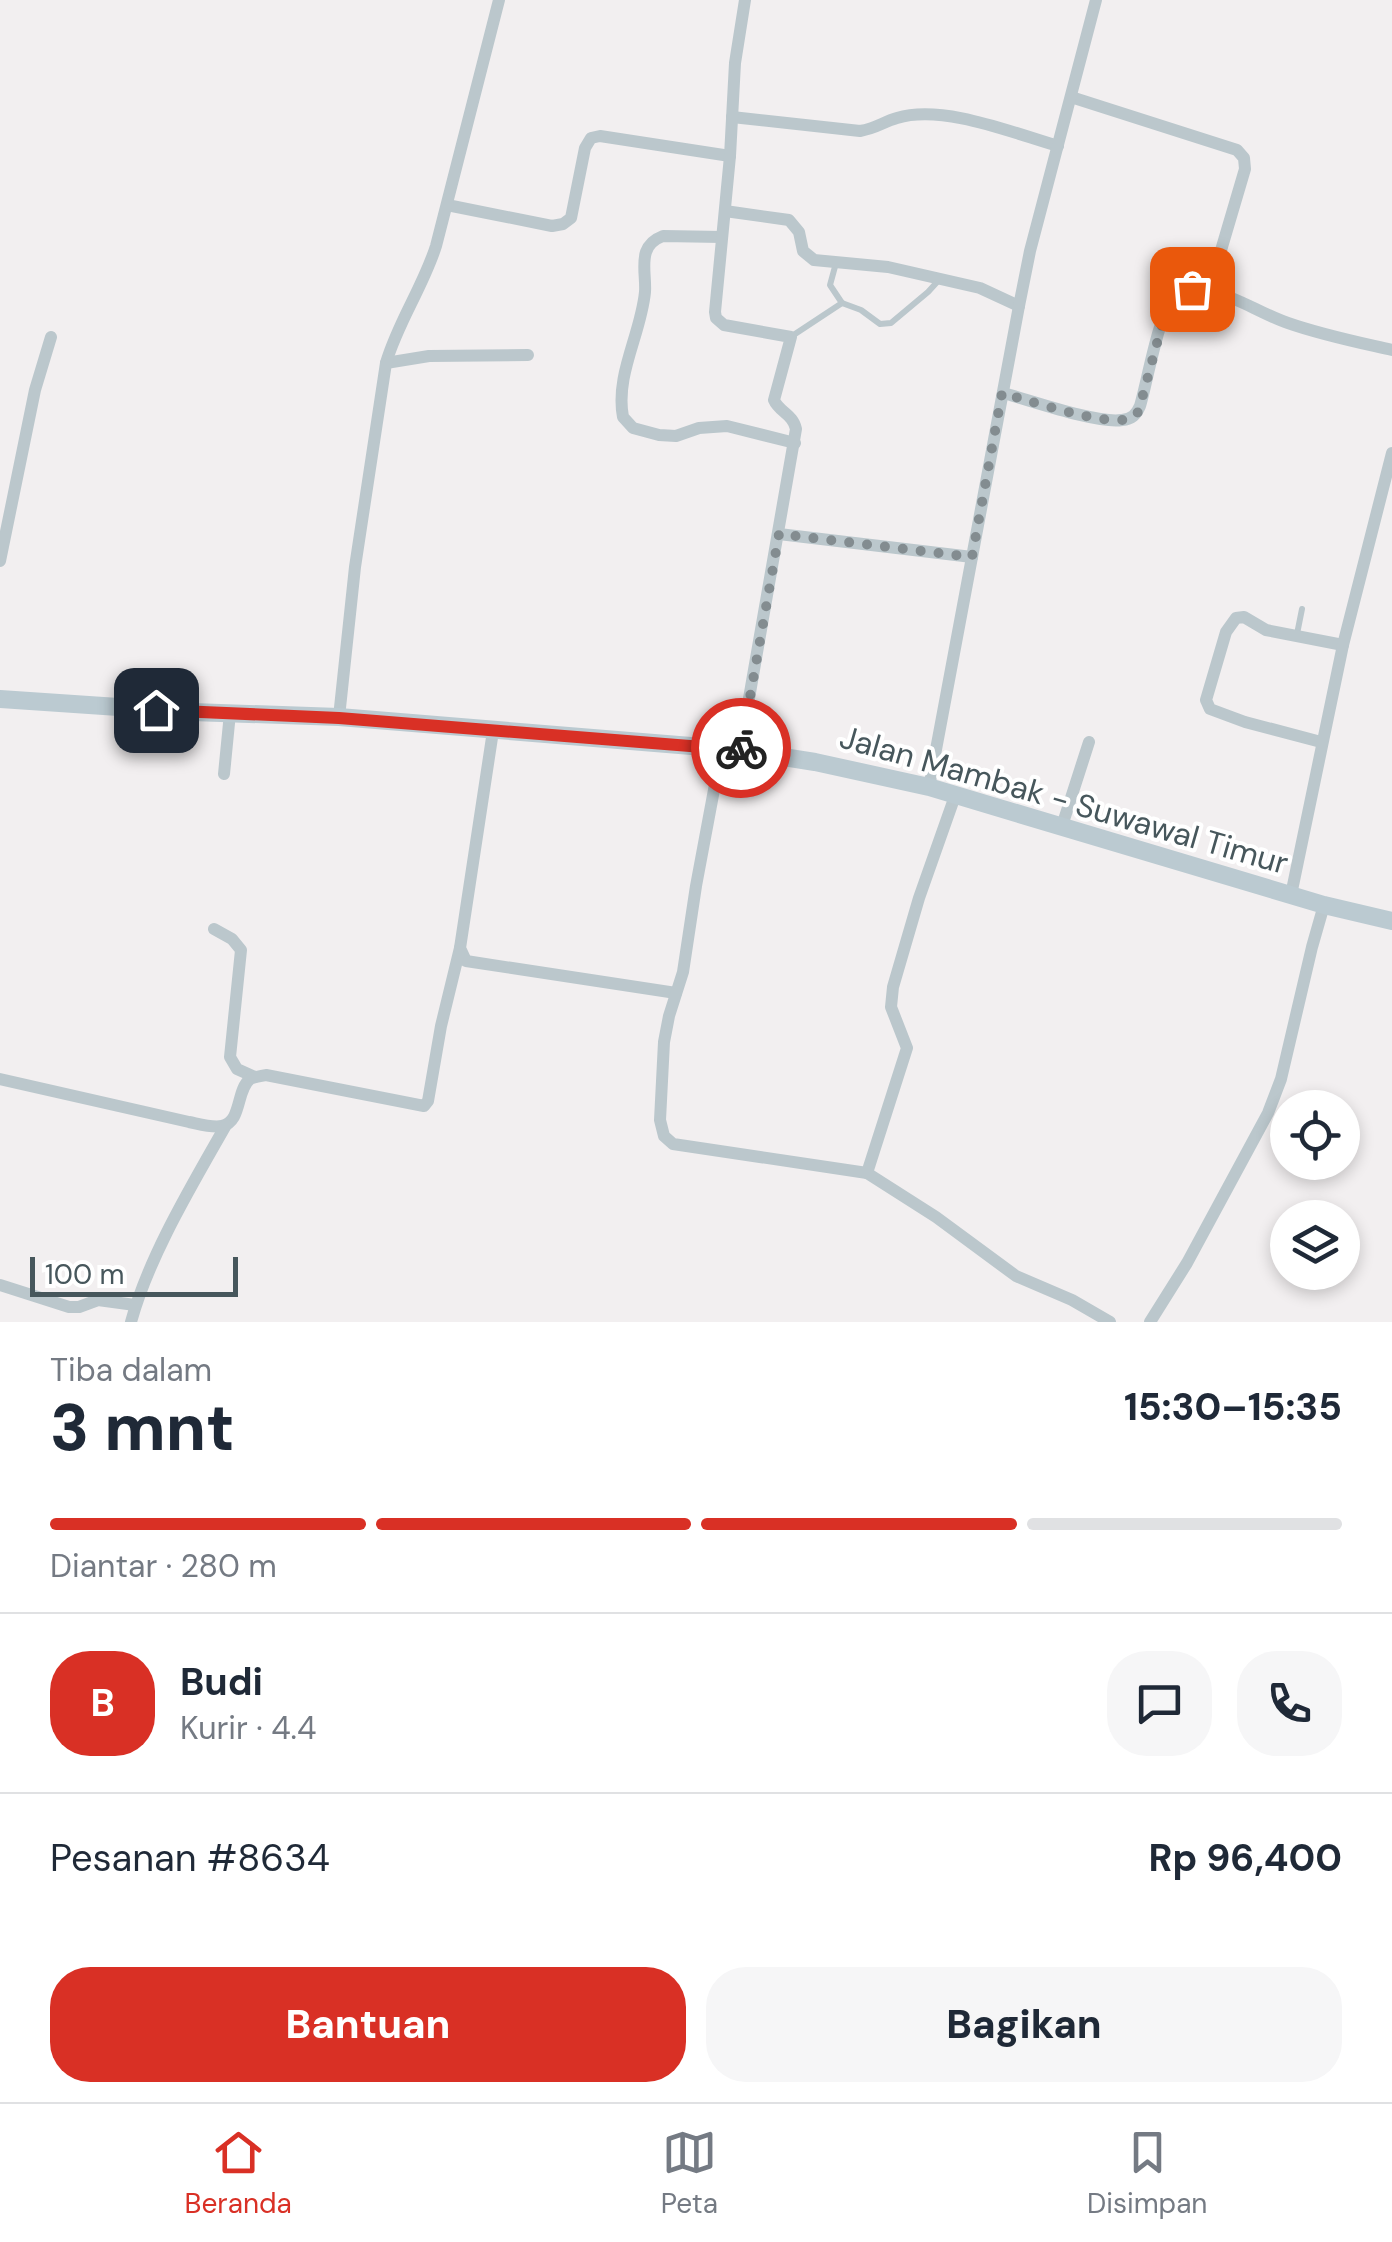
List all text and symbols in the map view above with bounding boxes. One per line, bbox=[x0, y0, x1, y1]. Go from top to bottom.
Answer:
pin bbox=[1150, 247, 1235, 332]
icon: bag bbox=[1165, 262, 1220, 317]
pin bbox=[114, 668, 199, 753]
icon: home bbox=[129, 683, 184, 738]
courier bbox=[691, 698, 791, 798]
street label: Jalan Mambak - Suwawal Timur bbox=[835, 716, 1293, 884]
icon: bike bbox=[714, 721, 769, 776]
map controls bbox=[1270, 1090, 1360, 1290]
button: locate bbox=[1270, 1090, 1360, 1180]
button: layers bbox=[1270, 1200, 1360, 1290]
scale bar bbox=[30, 1252, 238, 1296]
text: 100 m bbox=[45, 1256, 124, 1293]
text: Tiba dalam bbox=[50, 1349, 212, 1391]
text: 15:30–15:35 bbox=[1124, 1382, 1342, 1432]
text: 3 mnt bbox=[50, 1386, 235, 1470]
text: Diantar · 280 m bbox=[50, 1545, 277, 1587]
button: chat bbox=[1107, 1651, 1212, 1756]
button: phone bbox=[1237, 1651, 1342, 1756]
text: Budi bbox=[180, 1657, 263, 1707]
text: B bbox=[90, 1678, 115, 1728]
text: Kurir · 4.4 bbox=[180, 1707, 316, 1749]
text: Pesanan #8634 bbox=[50, 1833, 330, 1883]
text: Rp 96,400 bbox=[1148, 1833, 1342, 1883]
button: Bantuan bbox=[50, 1967, 686, 2082]
button: Bagikan bbox=[706, 1967, 1342, 2082]
tab: Beranda bbox=[185, 2125, 292, 2222]
tab: Peta bbox=[661, 2125, 718, 2222]
tab: Disimpan bbox=[1087, 2125, 1207, 2222]

